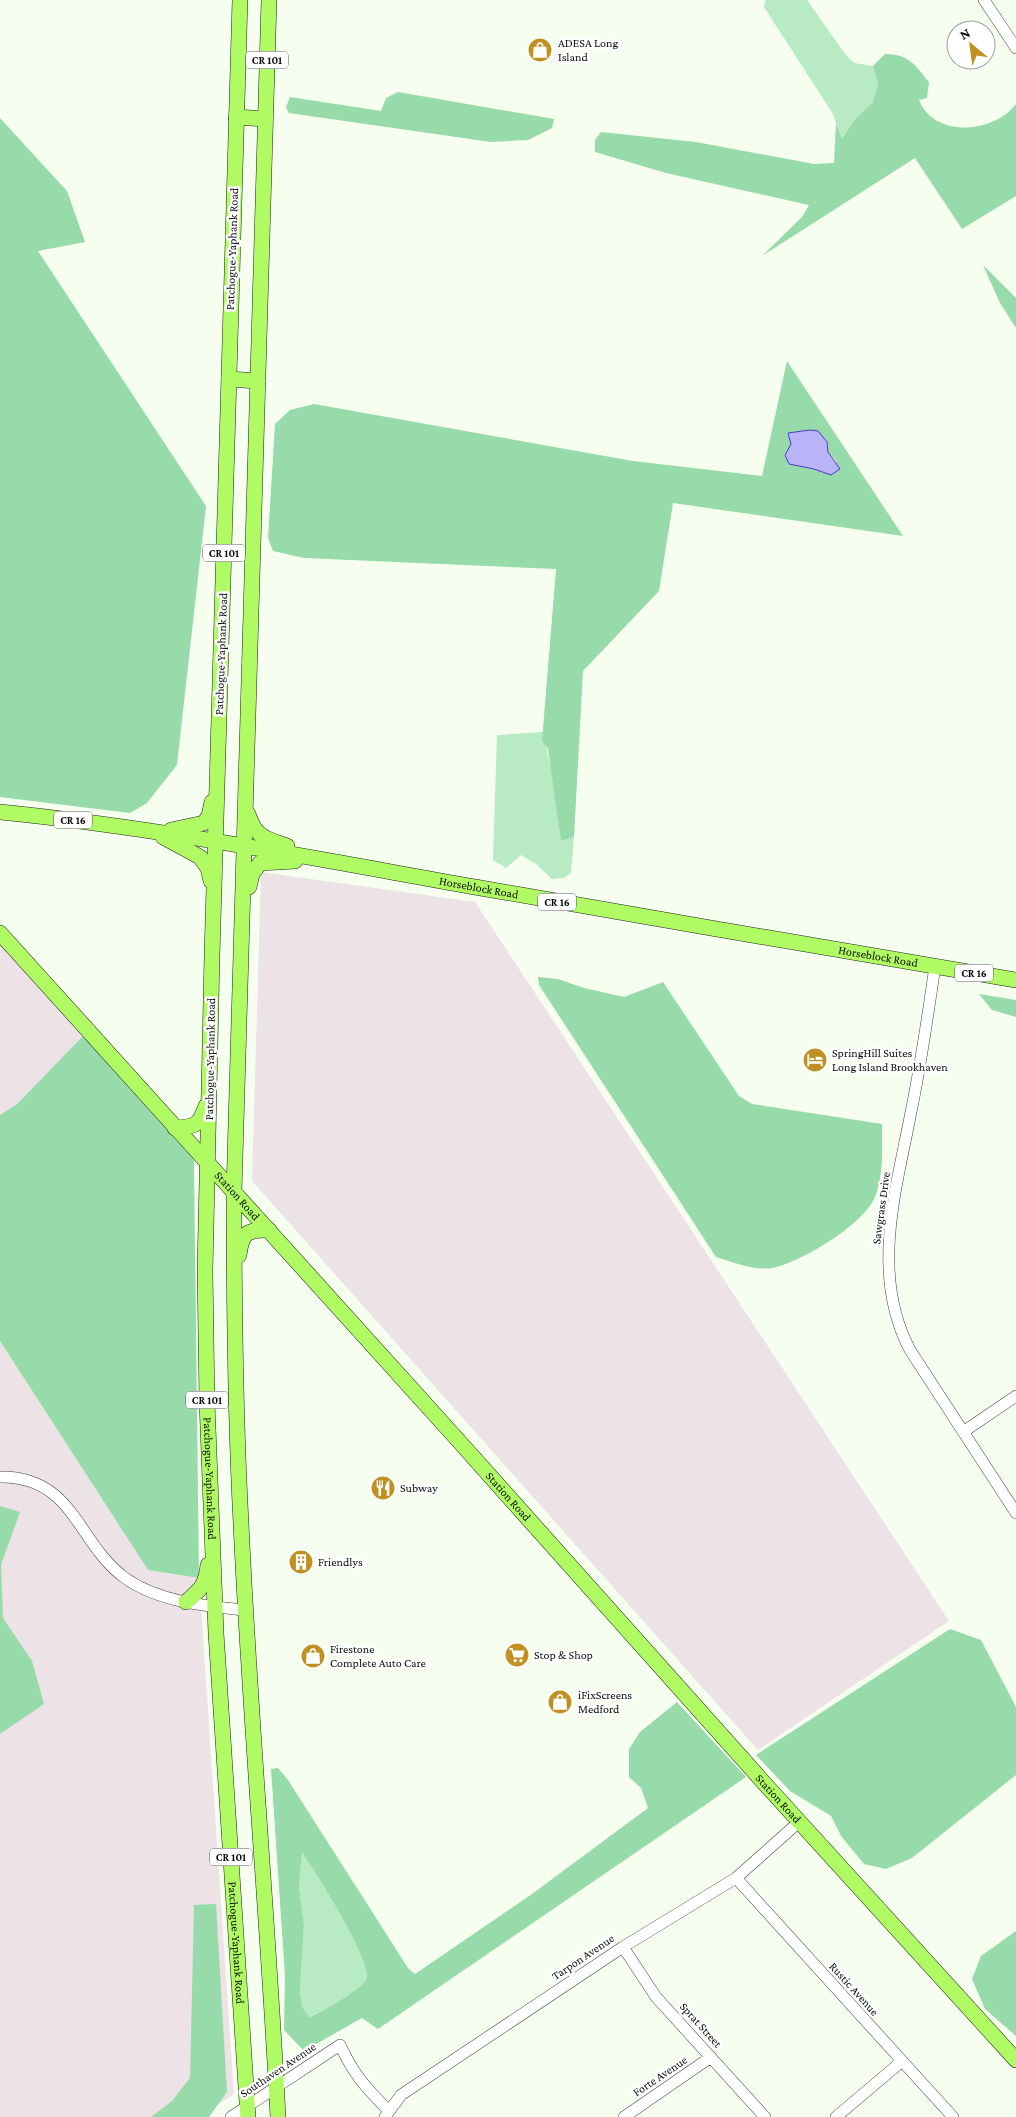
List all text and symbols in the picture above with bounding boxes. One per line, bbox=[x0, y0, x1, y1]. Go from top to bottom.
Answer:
north arrow bbox=[946, 20, 996, 70]
text: N bbox=[957, 24, 973, 43]
place label: ADESA Long Island bbox=[558, 36, 618, 64]
shop icon: ADESA Long Island bbox=[527, 37, 553, 63]
road number: CR 101 bbox=[246, 52, 288, 68]
street label: Patchogue-Yaphank Road bbox=[223, 187, 241, 310]
road number: CR 101 bbox=[203, 544, 245, 562]
street label: Patchogue-Yaphank Road bbox=[212, 592, 230, 715]
road number: CR 16 bbox=[54, 812, 92, 828]
street label: Horseblock Road bbox=[438, 874, 520, 902]
road number: CR 16 bbox=[538, 894, 576, 910]
street label: Horseblock Road bbox=[837, 943, 920, 970]
road number: CR 16 bbox=[955, 964, 993, 981]
street label: Patchogue-Yaphank Road bbox=[202, 997, 218, 1120]
place label: SpringHill Suites Long Island Brookhaven bbox=[832, 1046, 948, 1074]
hotel icon: SpringHill Suites Long Island Brookhaven bbox=[802, 1047, 828, 1073]
street label: Station Road bbox=[212, 1168, 263, 1224]
street label: Sawgrass Drive bbox=[869, 1171, 893, 1245]
road number: CR 101 bbox=[186, 1392, 228, 1408]
street label: Patchogue-Yaphank Road bbox=[201, 1417, 219, 1541]
street label: Station Road bbox=[483, 1469, 534, 1525]
restaurant icon: Subway bbox=[370, 1475, 396, 1501]
place label: Subway bbox=[400, 1481, 438, 1495]
building icon: Friendlys bbox=[288, 1549, 314, 1575]
place label: Friendlys bbox=[318, 1555, 363, 1569]
place label: Firestone Complete Auto Care bbox=[330, 1642, 426, 1670]
supermarket icon: Stop & Shop bbox=[504, 1642, 530, 1668]
shop icon: Firestone Complete Auto Care bbox=[300, 1643, 326, 1669]
place label: Stop & Shop bbox=[534, 1648, 593, 1662]
place label: iFixScreens Medford bbox=[578, 1688, 632, 1716]
shop icon: iFixScreens Medford bbox=[547, 1689, 573, 1715]
street label: Station Road bbox=[752, 1771, 804, 1826]
road number: CR 101 bbox=[210, 1848, 252, 1865]
street label: Patchogue-Yaphank Road bbox=[225, 1881, 248, 2005]
street label: Tarpon Avenue bbox=[549, 1931, 617, 1983]
street label: Rustic Avenue bbox=[826, 1959, 882, 2019]
street label: Sprat Street bbox=[677, 2000, 726, 2051]
street label: Southaven Avenue bbox=[237, 2039, 319, 2101]
street label: Forte Avenue bbox=[630, 2053, 690, 2099]

